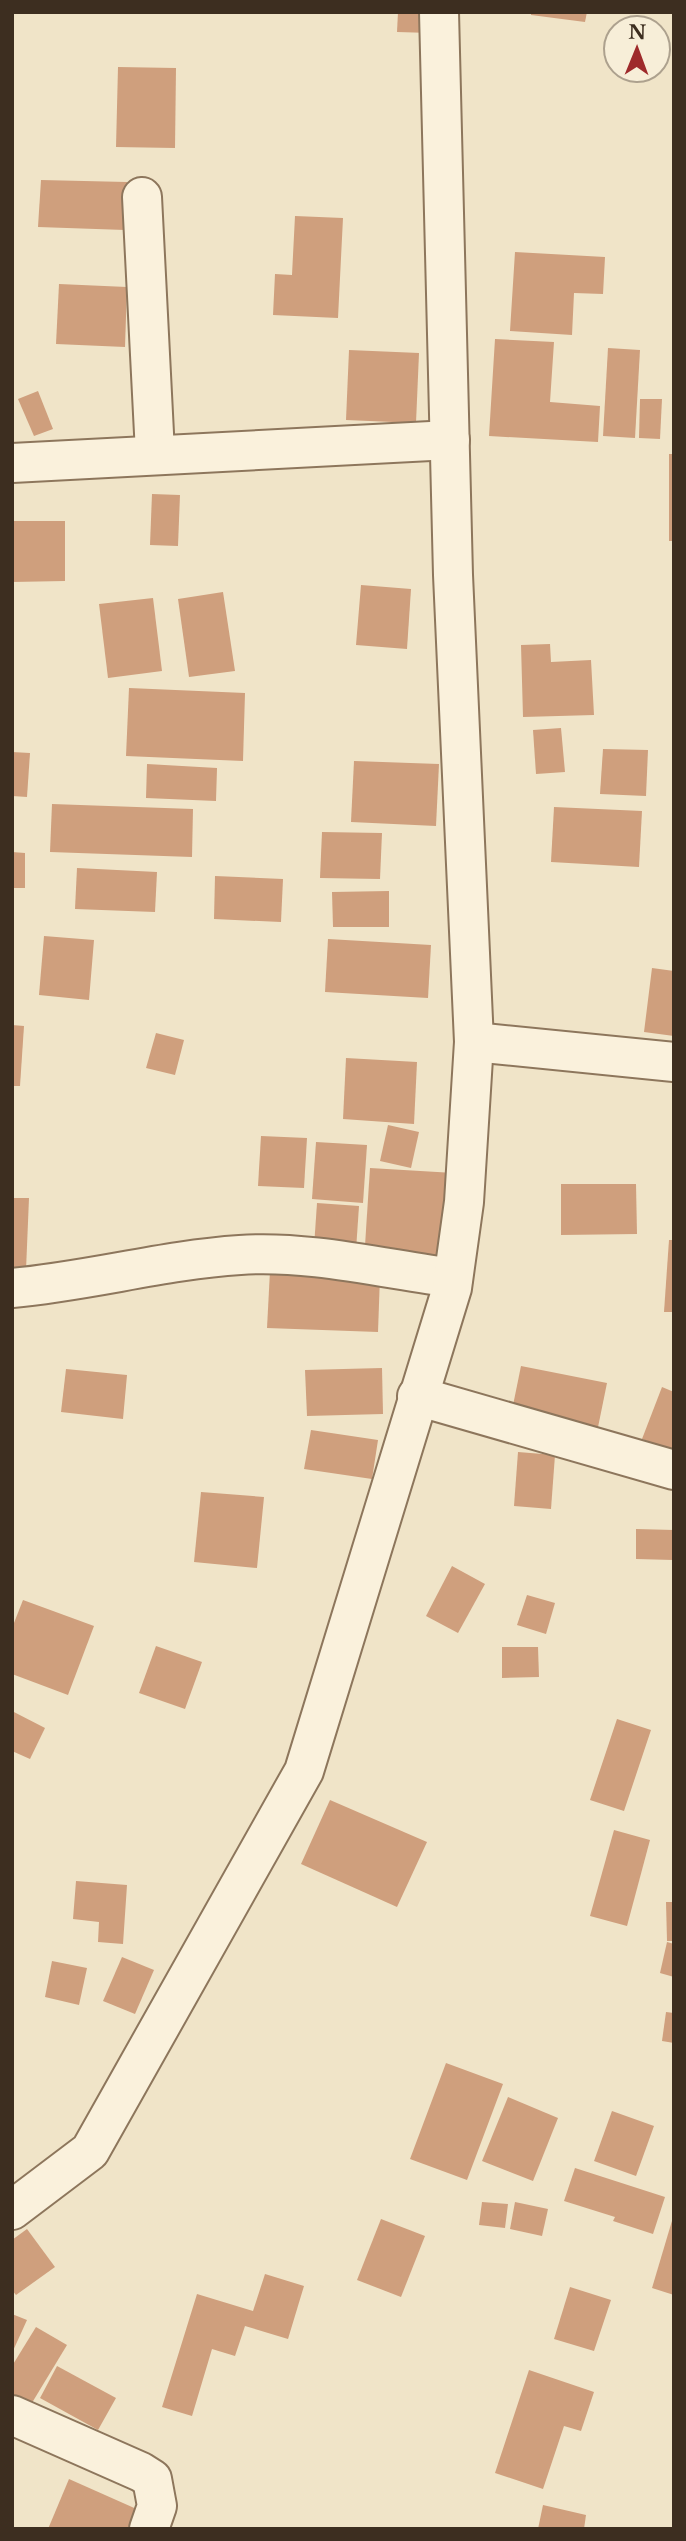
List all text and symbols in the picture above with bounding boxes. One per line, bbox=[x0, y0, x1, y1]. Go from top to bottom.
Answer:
north arrow bbox=[602, 14, 672, 84]
text: N bbox=[628, 21, 647, 44]

